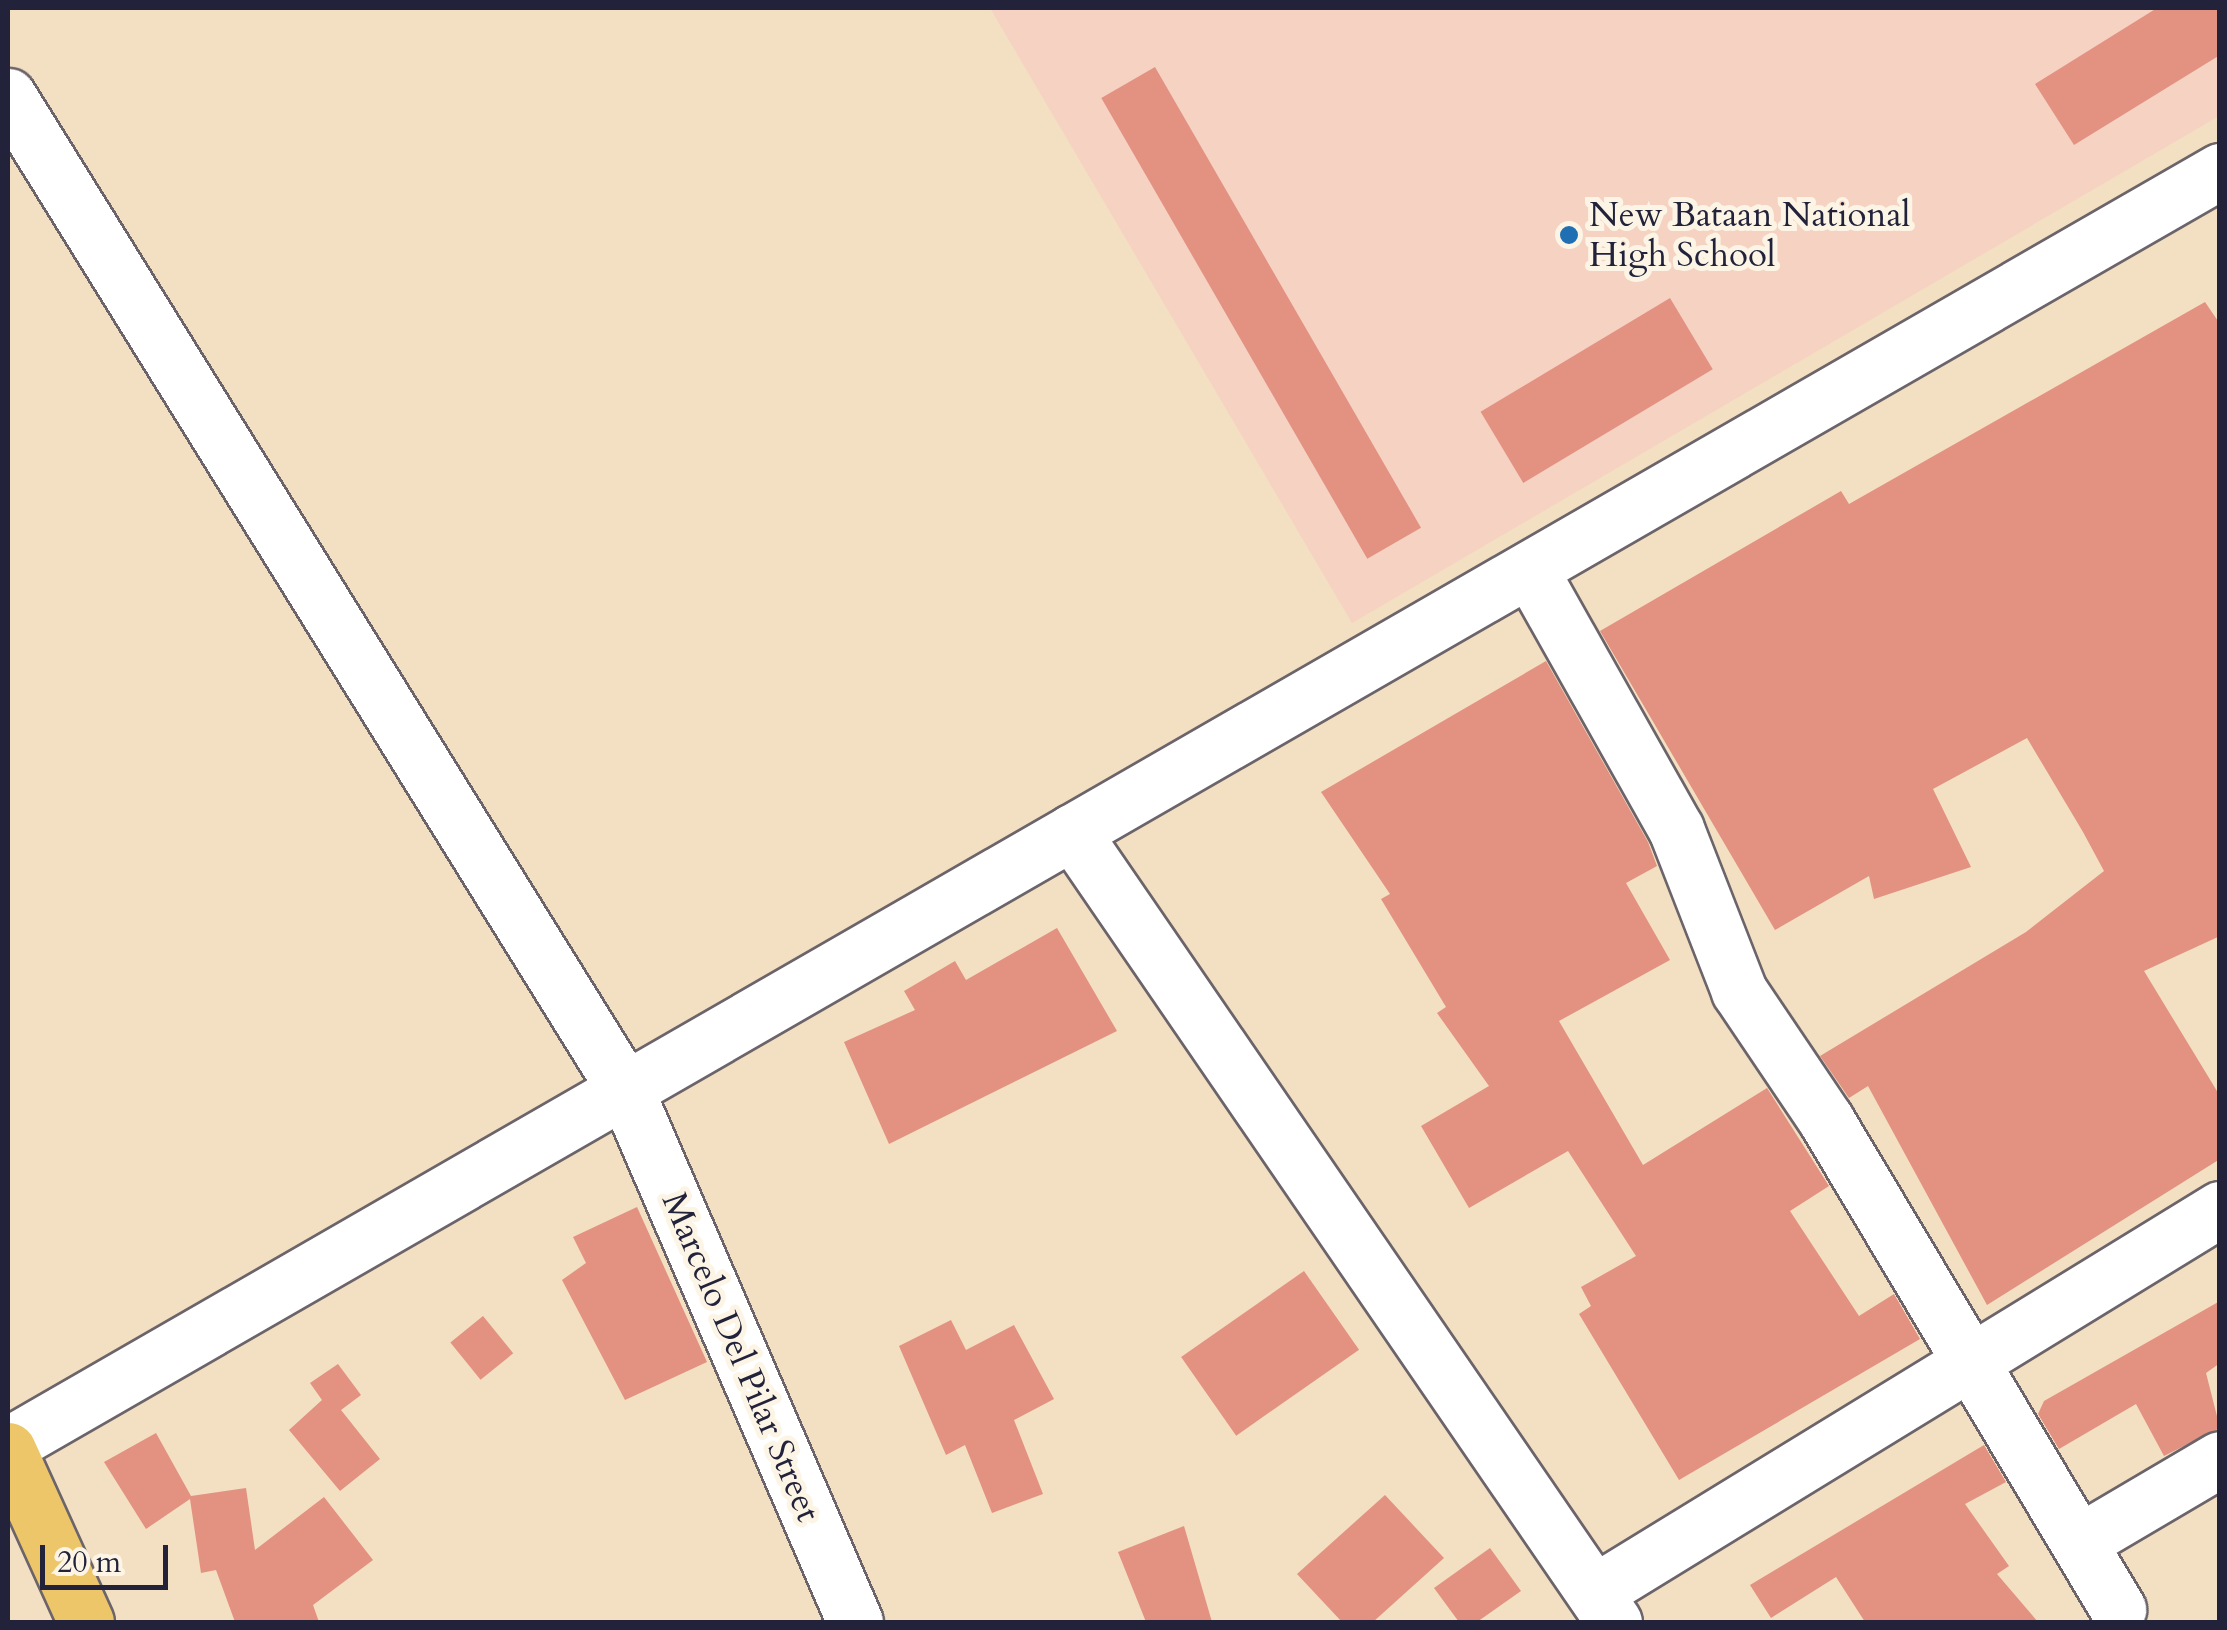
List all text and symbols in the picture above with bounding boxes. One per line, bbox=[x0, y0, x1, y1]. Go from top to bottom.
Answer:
place label: New Bataan National High School bbox=[1589, 194, 1910, 276]
marker: New Bataan National High School bbox=[1558, 224, 1580, 246]
street label: Marcelo Del Pilar Street bbox=[653, 1186, 829, 1528]
scale bar bbox=[45, 1525, 172, 1587]
text: 20 m bbox=[57, 1542, 121, 1583]

